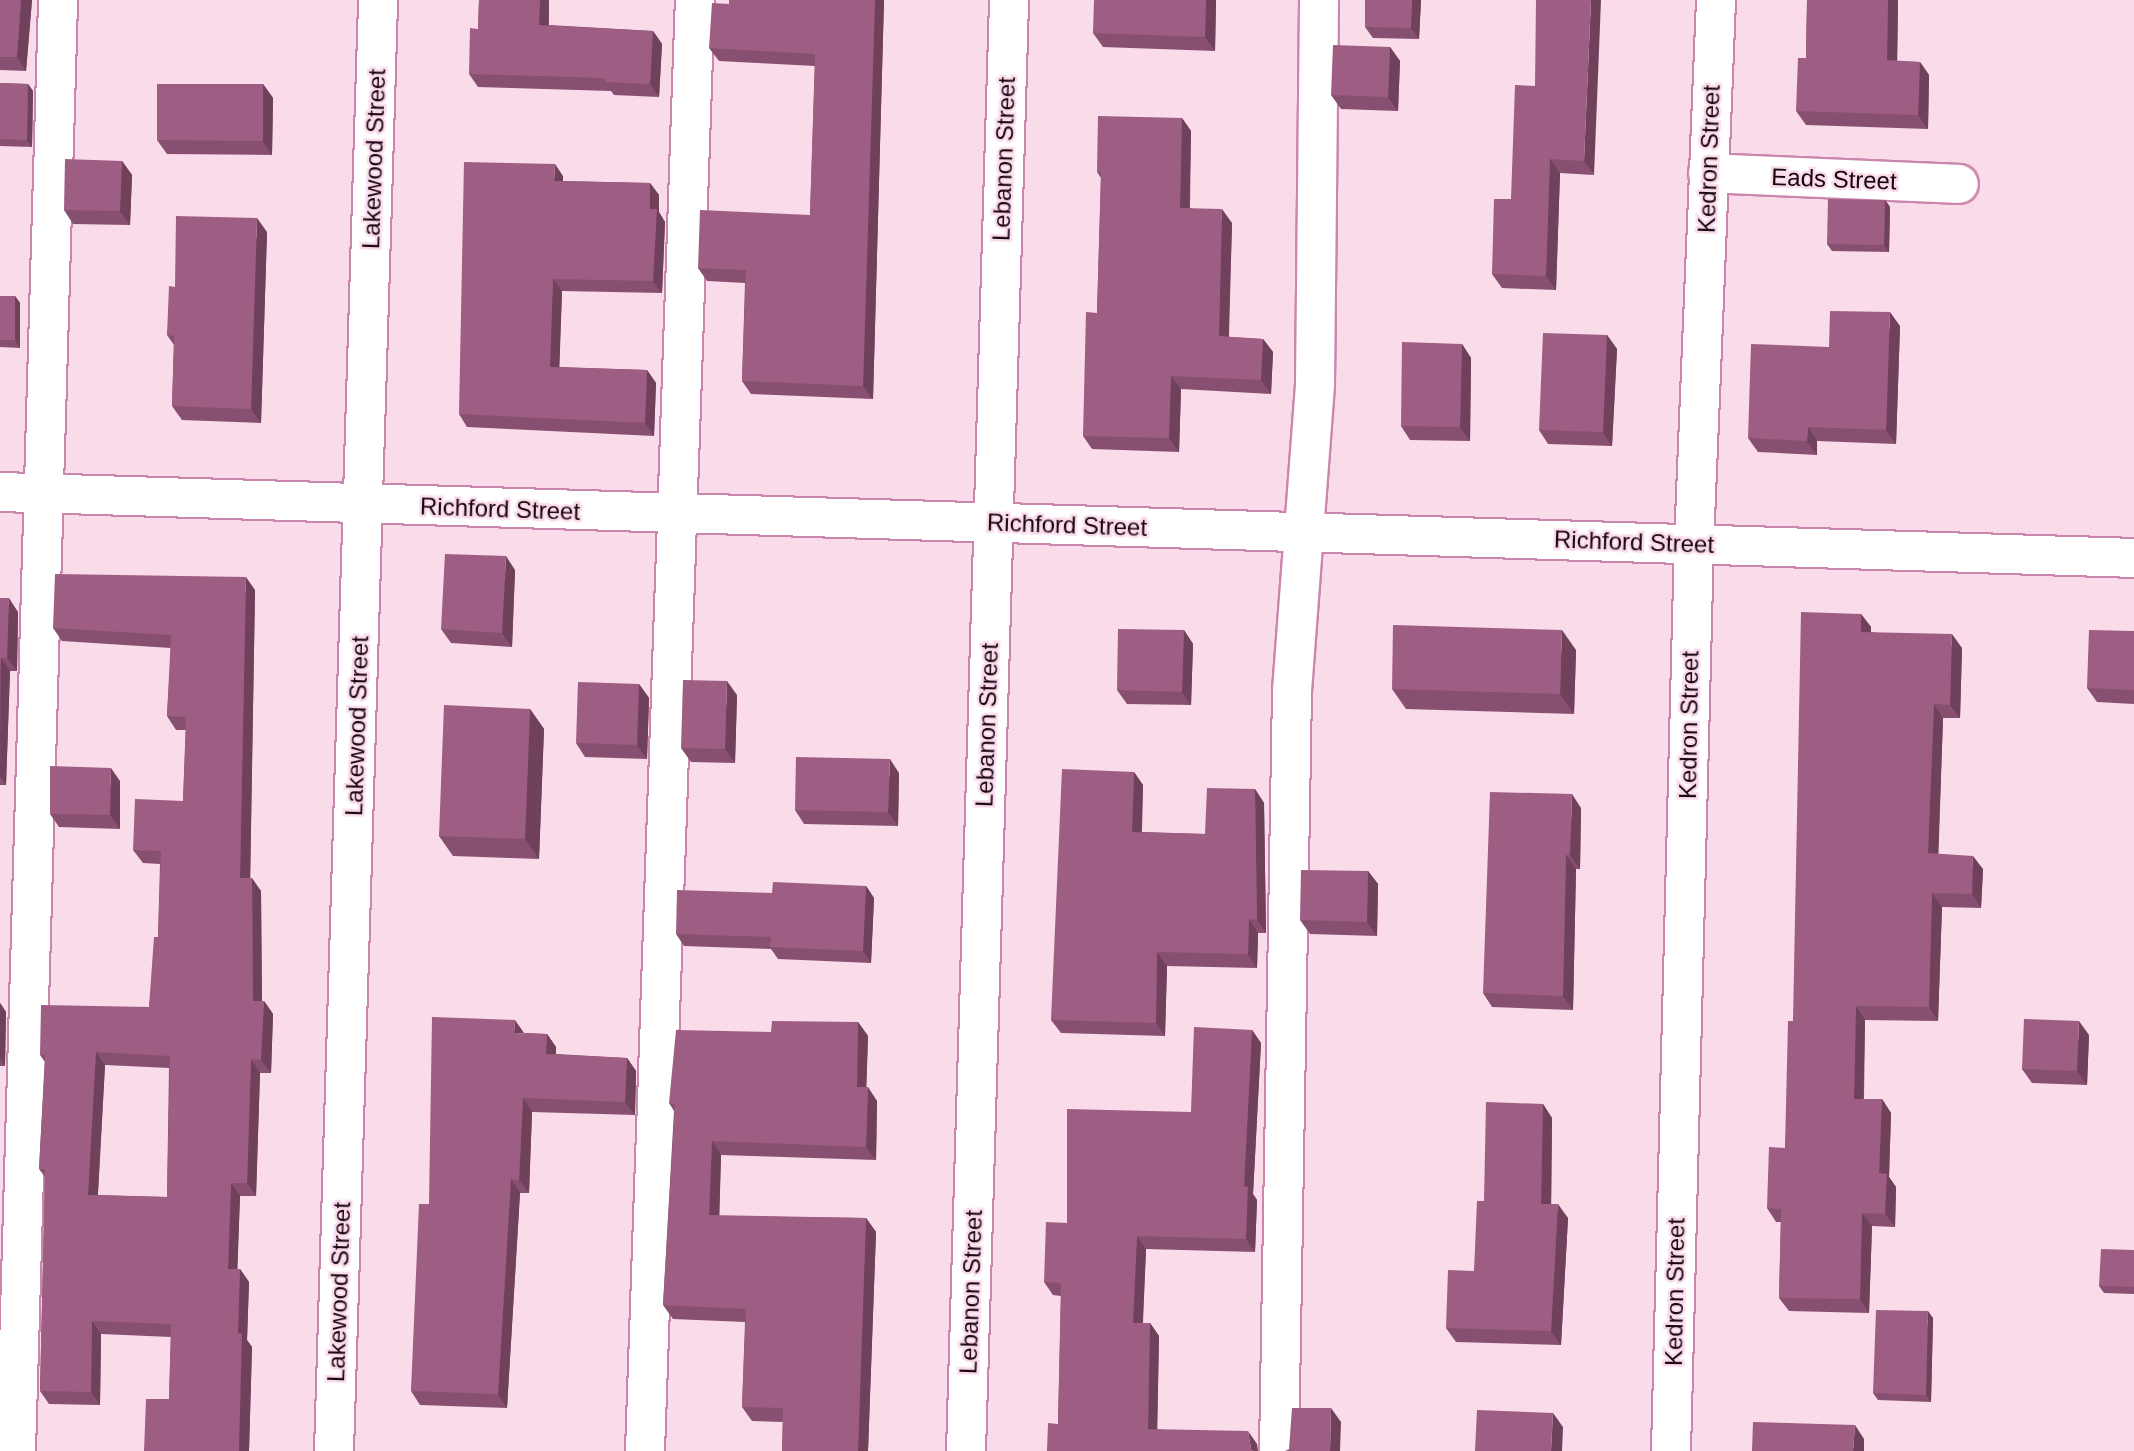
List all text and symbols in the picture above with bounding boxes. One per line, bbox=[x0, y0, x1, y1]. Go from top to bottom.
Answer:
street label: Lakewood Street bbox=[356, 68, 392, 250]
street label: Lebanon Street bbox=[987, 76, 1021, 242]
street label: Kedron Street bbox=[1692, 84, 1726, 234]
street label: Eads Street bbox=[1771, 162, 1897, 196]
street label: Richford Street bbox=[420, 492, 580, 526]
street label: Richford Street bbox=[987, 508, 1147, 542]
street label: Richford Street bbox=[1554, 525, 1714, 559]
street label: Lakewood Street bbox=[339, 635, 375, 817]
street label: Lebanon Street bbox=[970, 642, 1004, 808]
street label: Kedron Street bbox=[1673, 651, 1705, 799]
street label: Lakewood Street bbox=[321, 1201, 357, 1383]
street label: Lebanon Street bbox=[954, 1209, 988, 1375]
street label: Kedron Street bbox=[1659, 1218, 1691, 1366]

